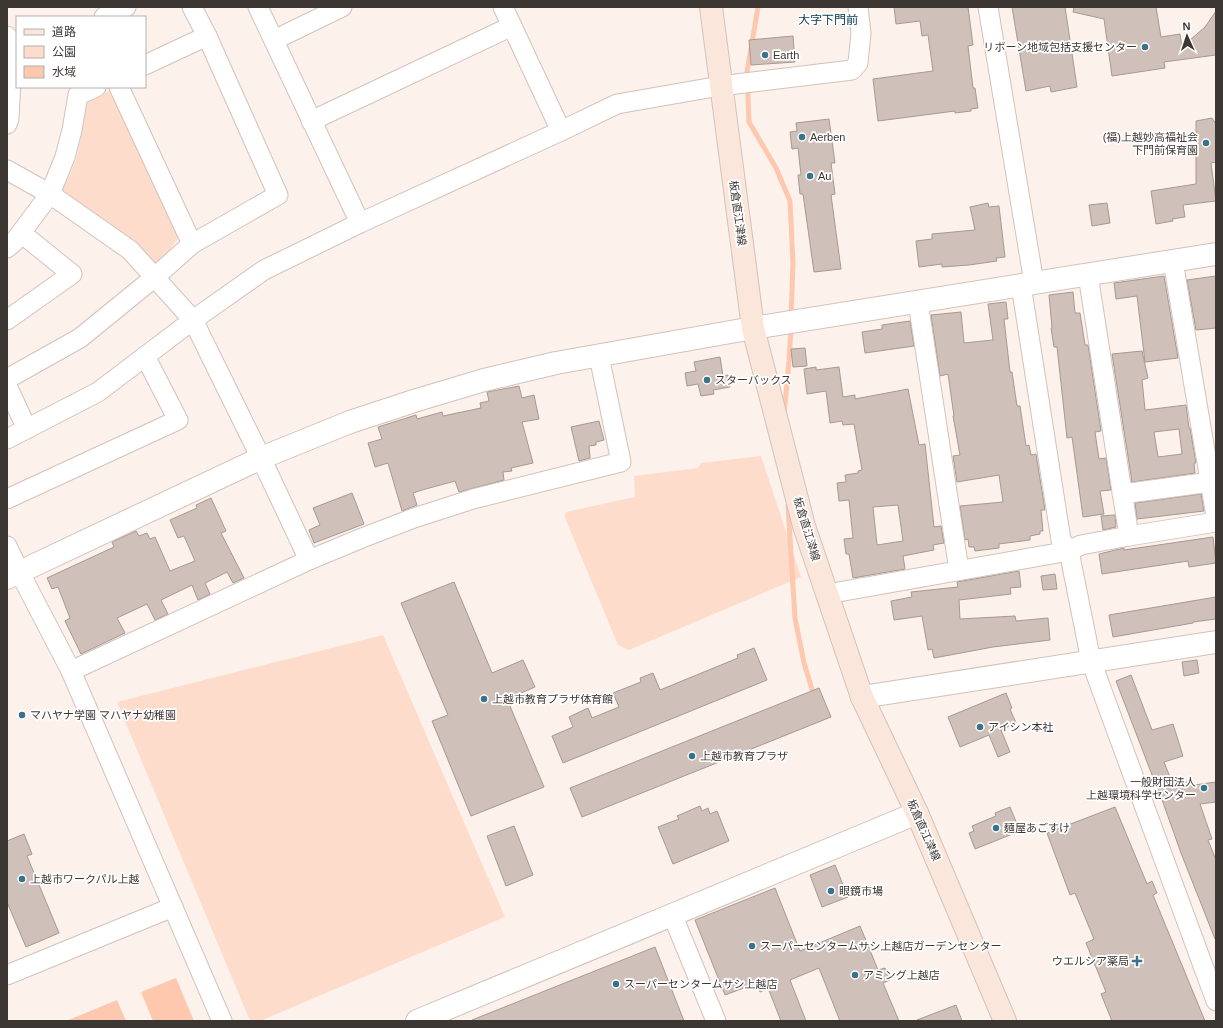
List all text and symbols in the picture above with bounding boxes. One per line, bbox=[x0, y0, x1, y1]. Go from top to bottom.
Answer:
district label: 大字下門前 bbox=[798, 13, 858, 27]
legend bbox=[16, 16, 146, 88]
north arrow bbox=[1167, 16, 1207, 56]
text: N bbox=[1182, 20, 1191, 32]
text: 道路 bbox=[52, 25, 76, 39]
place label: リボーン地域包括支援センター bbox=[984, 41, 1137, 53]
marker: リボーン地域包括支援センター bbox=[1140, 42, 1150, 52]
text: 公園 bbox=[52, 45, 76, 59]
place label: Earth bbox=[773, 49, 799, 61]
marker: Earth bbox=[760, 50, 770, 60]
text: 水域 bbox=[52, 65, 76, 79]
place label: Aerben bbox=[810, 131, 845, 143]
place label: (福)上越妙高福祉会 下門前保育園 bbox=[1103, 131, 1198, 156]
marker: Aerben bbox=[797, 132, 807, 142]
marker: (福)上越妙高福祉会 下門前保育園 bbox=[1201, 138, 1211, 148]
place label: Au bbox=[818, 170, 831, 182]
marker: Au bbox=[805, 171, 815, 181]
street label: 板倉直江津線 bbox=[727, 179, 749, 247]
place label: スターバックス bbox=[715, 374, 792, 386]
marker: スターバックス bbox=[702, 375, 712, 385]
street label: 板倉直江津線 bbox=[792, 496, 822, 562]
place label: 上越市教育プラザ体育館 bbox=[492, 693, 613, 705]
marker: 上越市教育プラザ体育館 bbox=[479, 694, 489, 704]
place label: マハヤナ学園 マハヤナ幼稚園 bbox=[30, 709, 176, 721]
marker: マハヤナ学園 マハヤナ幼稚園 bbox=[17, 710, 27, 720]
place label: アイシン本社 bbox=[988, 721, 1053, 733]
marker: アイシン本社 bbox=[975, 722, 985, 732]
place label: 上越市教育プラザ bbox=[700, 750, 788, 762]
marker: 上越市教育プラザ bbox=[687, 751, 697, 761]
place label: 一般財団法人 上越環境科学センター bbox=[1086, 776, 1196, 801]
marker: 一般財団法人 上越環境科学センター bbox=[1199, 783, 1209, 793]
street label: 板倉直江津線 bbox=[905, 797, 943, 863]
place label: 麵屋あごすけ bbox=[1004, 822, 1070, 834]
marker: 麵屋あごすけ bbox=[991, 823, 1001, 833]
place label: 上越市ワークパル上越 bbox=[30, 873, 139, 885]
marker: 上越市ワークパル上越 bbox=[17, 874, 27, 884]
place label: 眼鏡市場 bbox=[839, 885, 883, 897]
marker: 眼鏡市場 bbox=[826, 886, 836, 896]
place label: スーパーセンタームサシ上越店ガーデンセンター bbox=[760, 940, 1002, 952]
marker: スーパーセンタームサシ上越店ガーデンセンター bbox=[747, 941, 757, 951]
place label: ウエルシア薬局 bbox=[1052, 955, 1129, 967]
marker: ウエルシア薬局 bbox=[1132, 956, 1142, 966]
place label: アミング上越店 bbox=[863, 969, 940, 981]
marker: アミング上越店 bbox=[850, 970, 860, 980]
place label: スーパーセンタームサシ上越店 bbox=[624, 978, 778, 990]
marker: スーパーセンタームサシ上越店 bbox=[611, 979, 621, 989]

